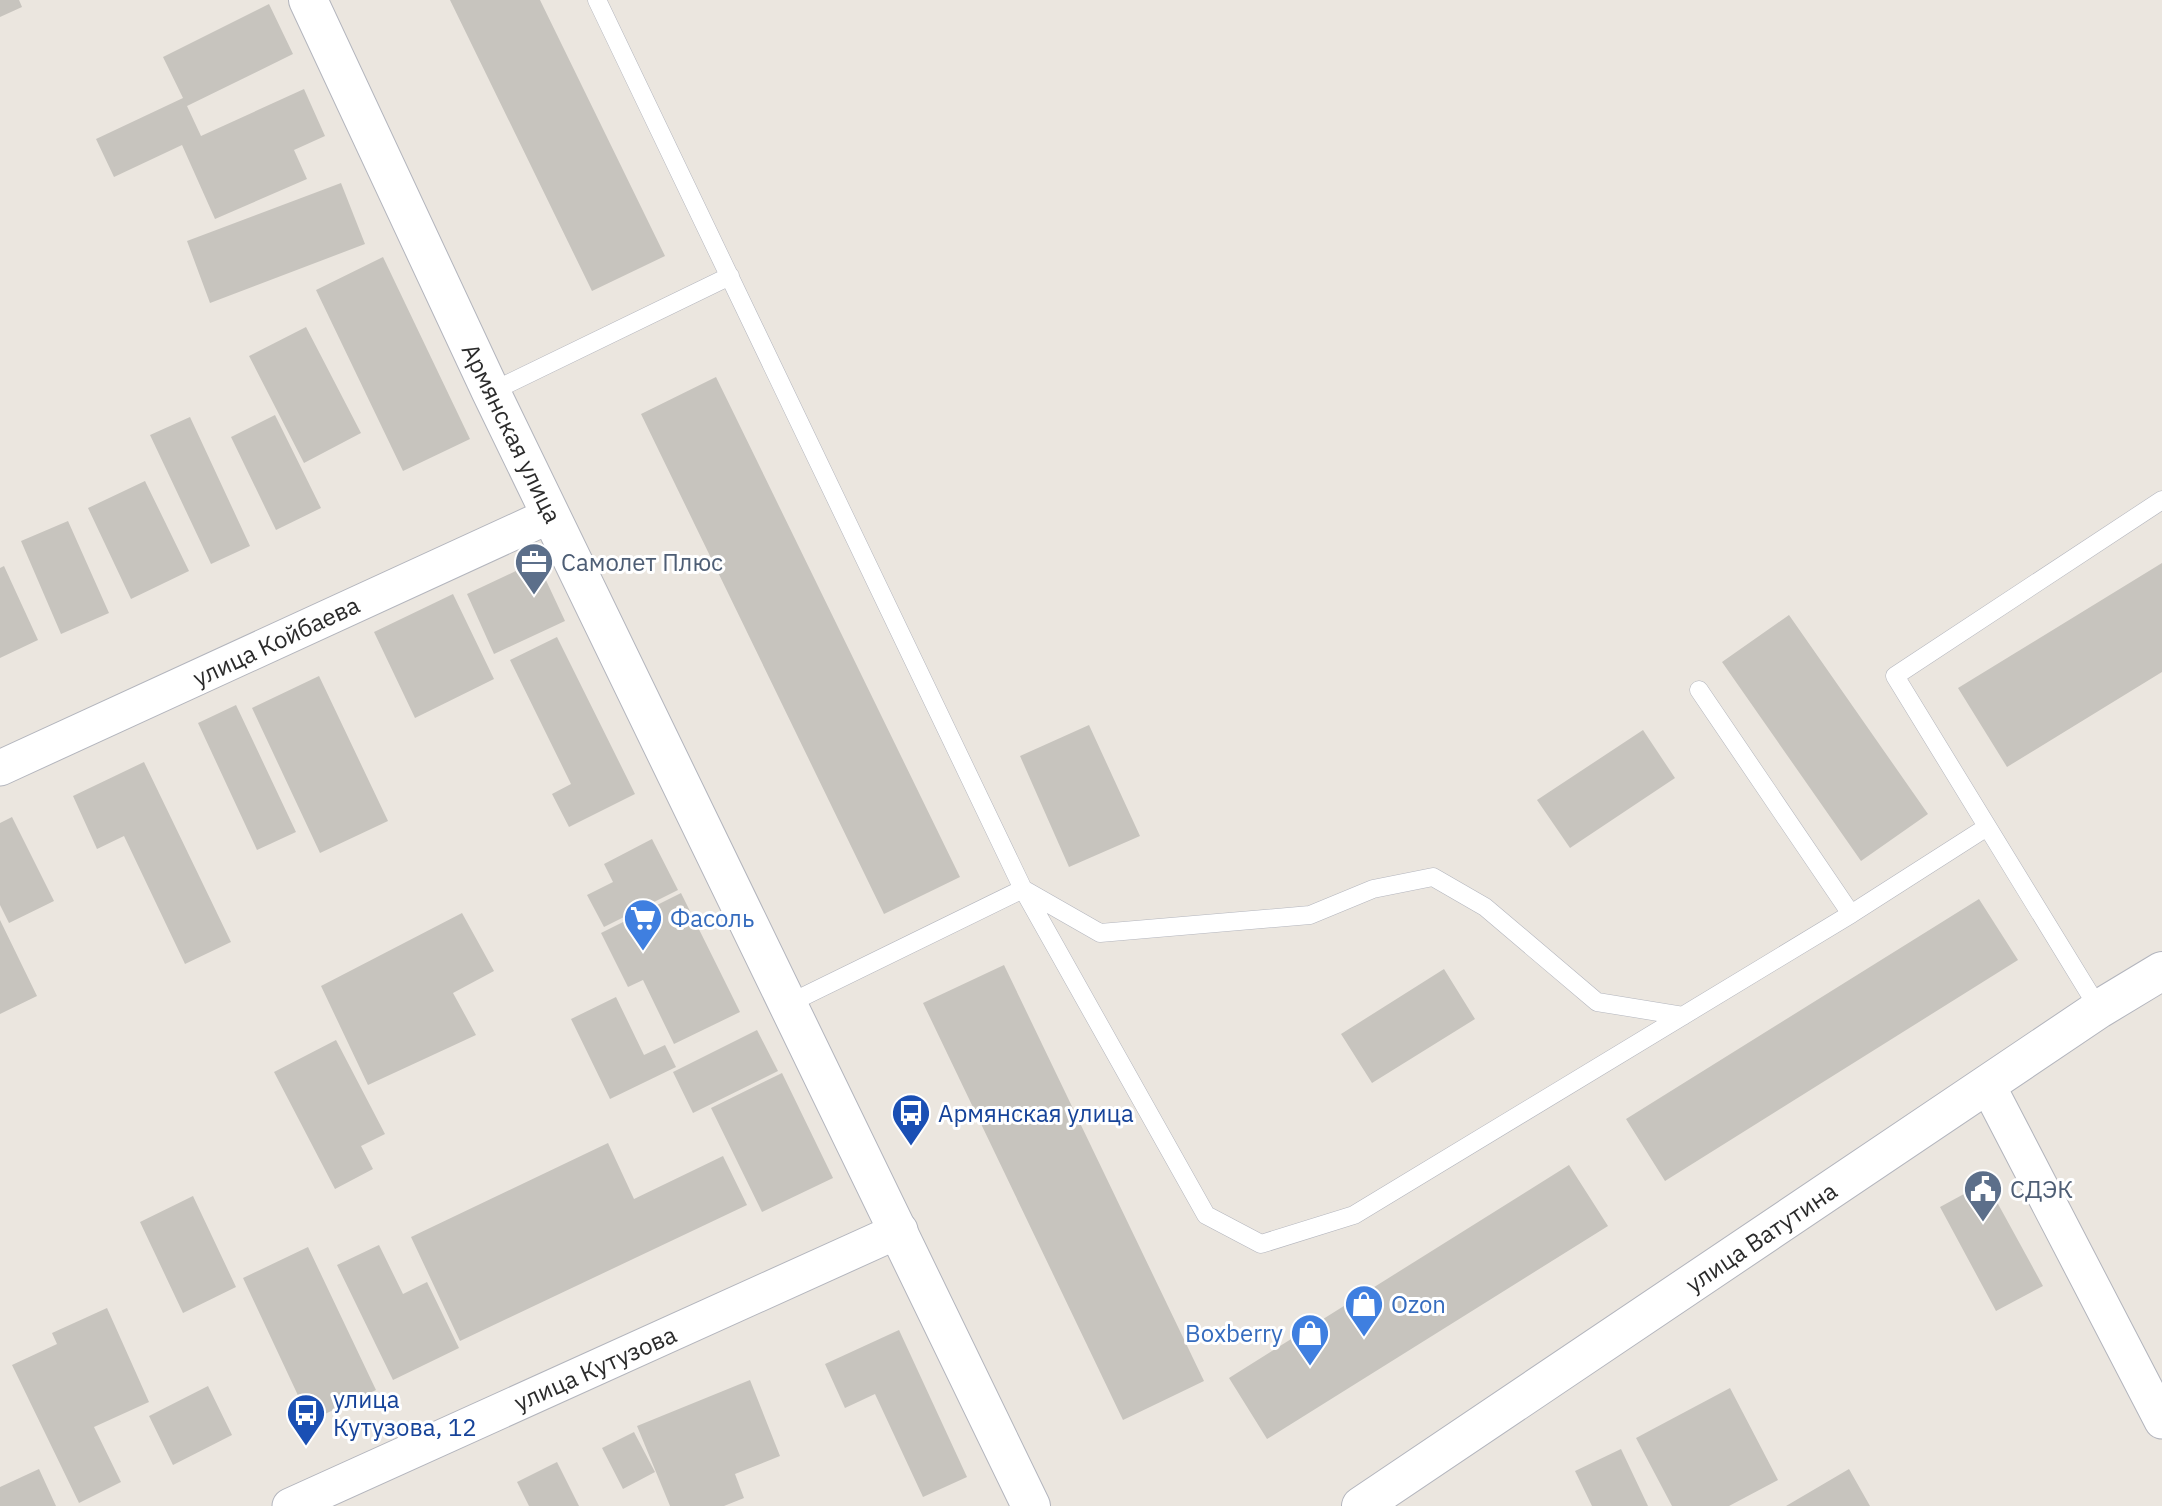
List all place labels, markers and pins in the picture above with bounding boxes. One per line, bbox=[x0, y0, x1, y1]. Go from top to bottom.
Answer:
office icon: Самолет Плюс bbox=[513, 541, 555, 596]
place label: Самолет Плюс bbox=[561, 546, 723, 578]
supermarket icon: Фасоль bbox=[622, 897, 664, 952]
place label: Фасоль bbox=[670, 902, 754, 934]
bus stop icon: Армянская улица bbox=[890, 1092, 932, 1147]
place label: Армянская улица bbox=[938, 1097, 1134, 1129]
public building icon: СДЭК bbox=[1962, 1168, 2004, 1223]
place label: СДЭК bbox=[2010, 1173, 2073, 1205]
shop icon: Ozon bbox=[1343, 1283, 1385, 1338]
place label: Ozon bbox=[1391, 1288, 1446, 1320]
shop icon: Boxberry bbox=[1289, 1312, 1331, 1367]
place label: Boxberry bbox=[1185, 1317, 1283, 1349]
place label: улица Кутузова, 12 bbox=[333, 1383, 477, 1443]
bus stop icon: улица Кутузова, 12 bbox=[285, 1392, 327, 1447]

